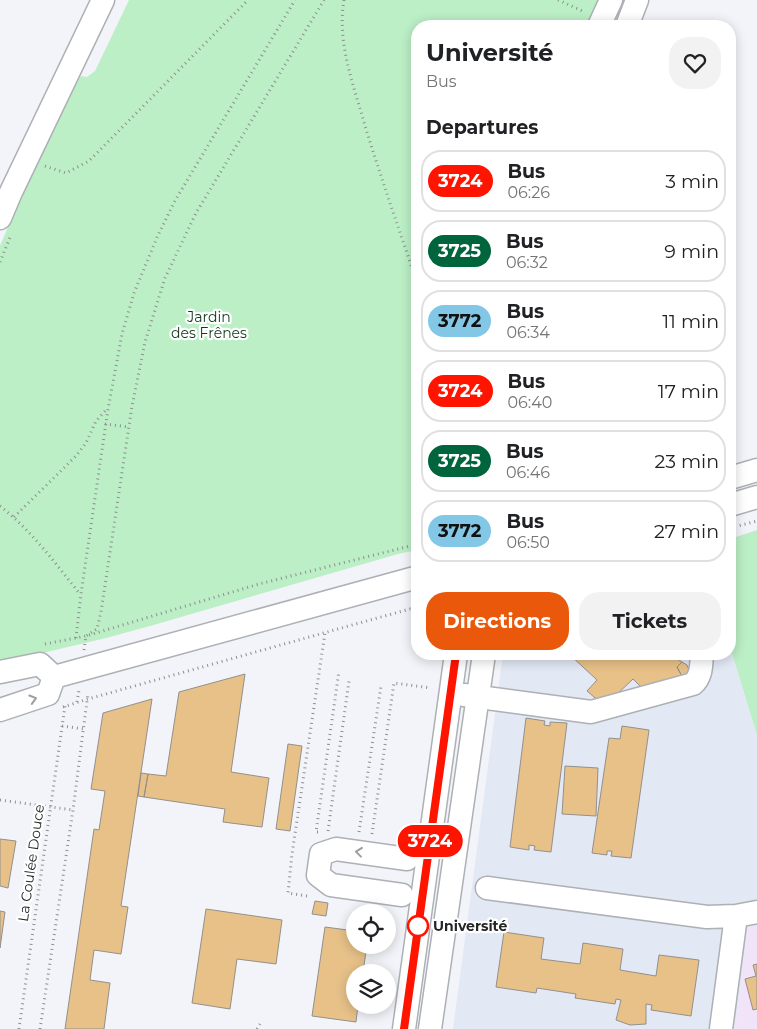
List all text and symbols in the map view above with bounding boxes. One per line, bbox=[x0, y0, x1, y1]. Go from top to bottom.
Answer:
button: heart bbox=[669, 37, 721, 89]
text: Université bbox=[426, 38, 553, 67]
text: Bus bbox=[426, 72, 457, 91]
text: Departures bbox=[426, 116, 538, 139]
text: Bus bbox=[508, 160, 545, 183]
text: 3724 bbox=[438, 170, 483, 192]
text: 3 min bbox=[665, 170, 719, 193]
text: 06:26 bbox=[508, 183, 550, 202]
text: Bus bbox=[506, 230, 544, 253]
text: 3725 bbox=[438, 240, 481, 262]
text: 9 min bbox=[664, 240, 719, 263]
text: 06:32 bbox=[506, 253, 548, 272]
text: Bus bbox=[506, 300, 544, 323]
park label: Jardin des Frênes bbox=[171, 308, 247, 342]
text: 3772 bbox=[438, 310, 481, 332]
text: 11 min bbox=[662, 310, 719, 333]
text: 06:34 bbox=[506, 323, 550, 342]
text: Bus bbox=[508, 370, 545, 393]
text: 3724 bbox=[438, 380, 483, 402]
text: 17 min bbox=[658, 380, 719, 403]
text: 06:40 bbox=[508, 393, 552, 412]
text: Bus bbox=[506, 440, 544, 463]
text: 3725 bbox=[438, 450, 481, 472]
text: 23 min bbox=[654, 450, 719, 473]
text: 06:46 bbox=[506, 463, 550, 482]
text: Bus bbox=[506, 510, 544, 533]
text: 3772 bbox=[438, 520, 481, 542]
text: 27 min bbox=[654, 520, 719, 543]
text: 06:50 bbox=[506, 533, 550, 552]
button: Directions bbox=[426, 592, 569, 650]
button: Tickets bbox=[579, 592, 721, 650]
one-way arrow bbox=[28, 695, 36, 705]
street label: La Coulée Douce bbox=[14, 803, 48, 923]
line badge: 3724 bbox=[395, 825, 465, 857]
text: 3724 bbox=[408, 830, 452, 852]
one-way arrow bbox=[355, 847, 363, 858]
map controls bbox=[346, 904, 396, 1014]
button: locate bbox=[346, 904, 396, 954]
marker: Université bbox=[407, 915, 429, 937]
place label: Université bbox=[433, 917, 507, 935]
button: layers bbox=[346, 964, 396, 1014]

